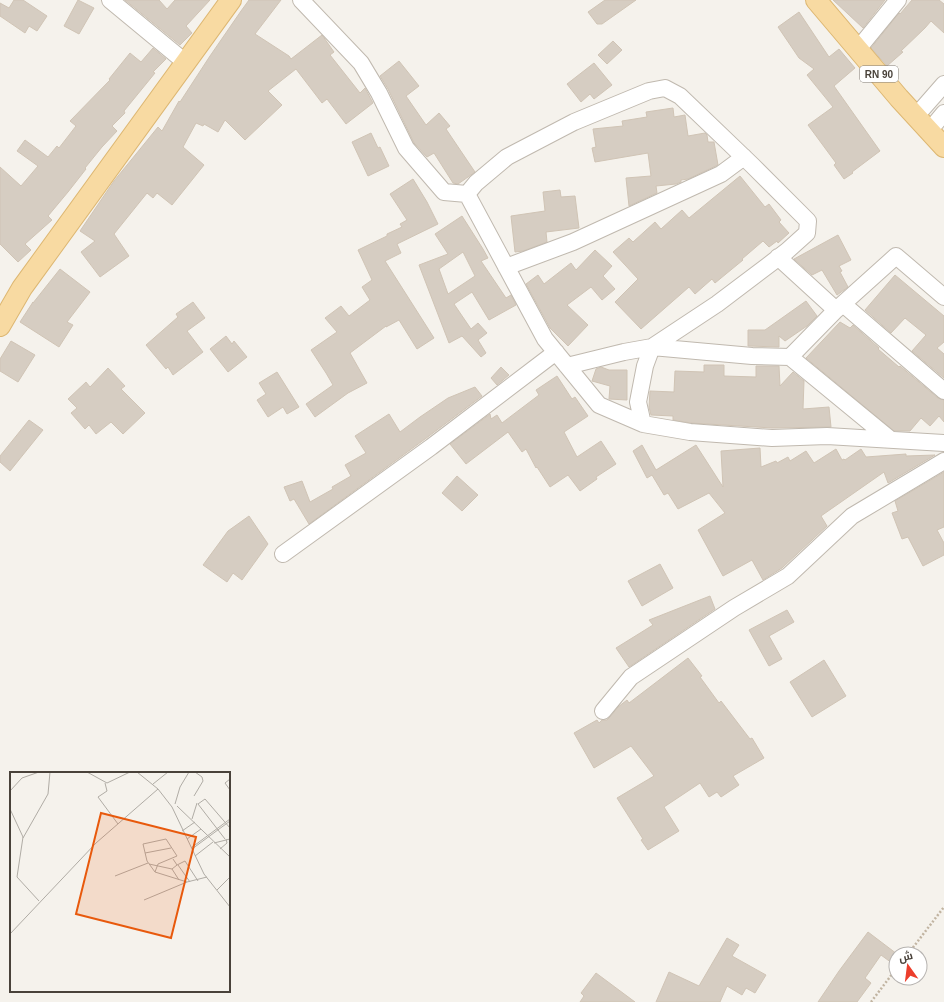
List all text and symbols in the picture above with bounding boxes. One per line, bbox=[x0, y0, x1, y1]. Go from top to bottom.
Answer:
road number: RN 90 bbox=[860, 66, 898, 82]
inset map bbox=[10, 772, 230, 992]
north arrow bbox=[888, 946, 928, 986]
text: ش bbox=[897, 949, 914, 965]

